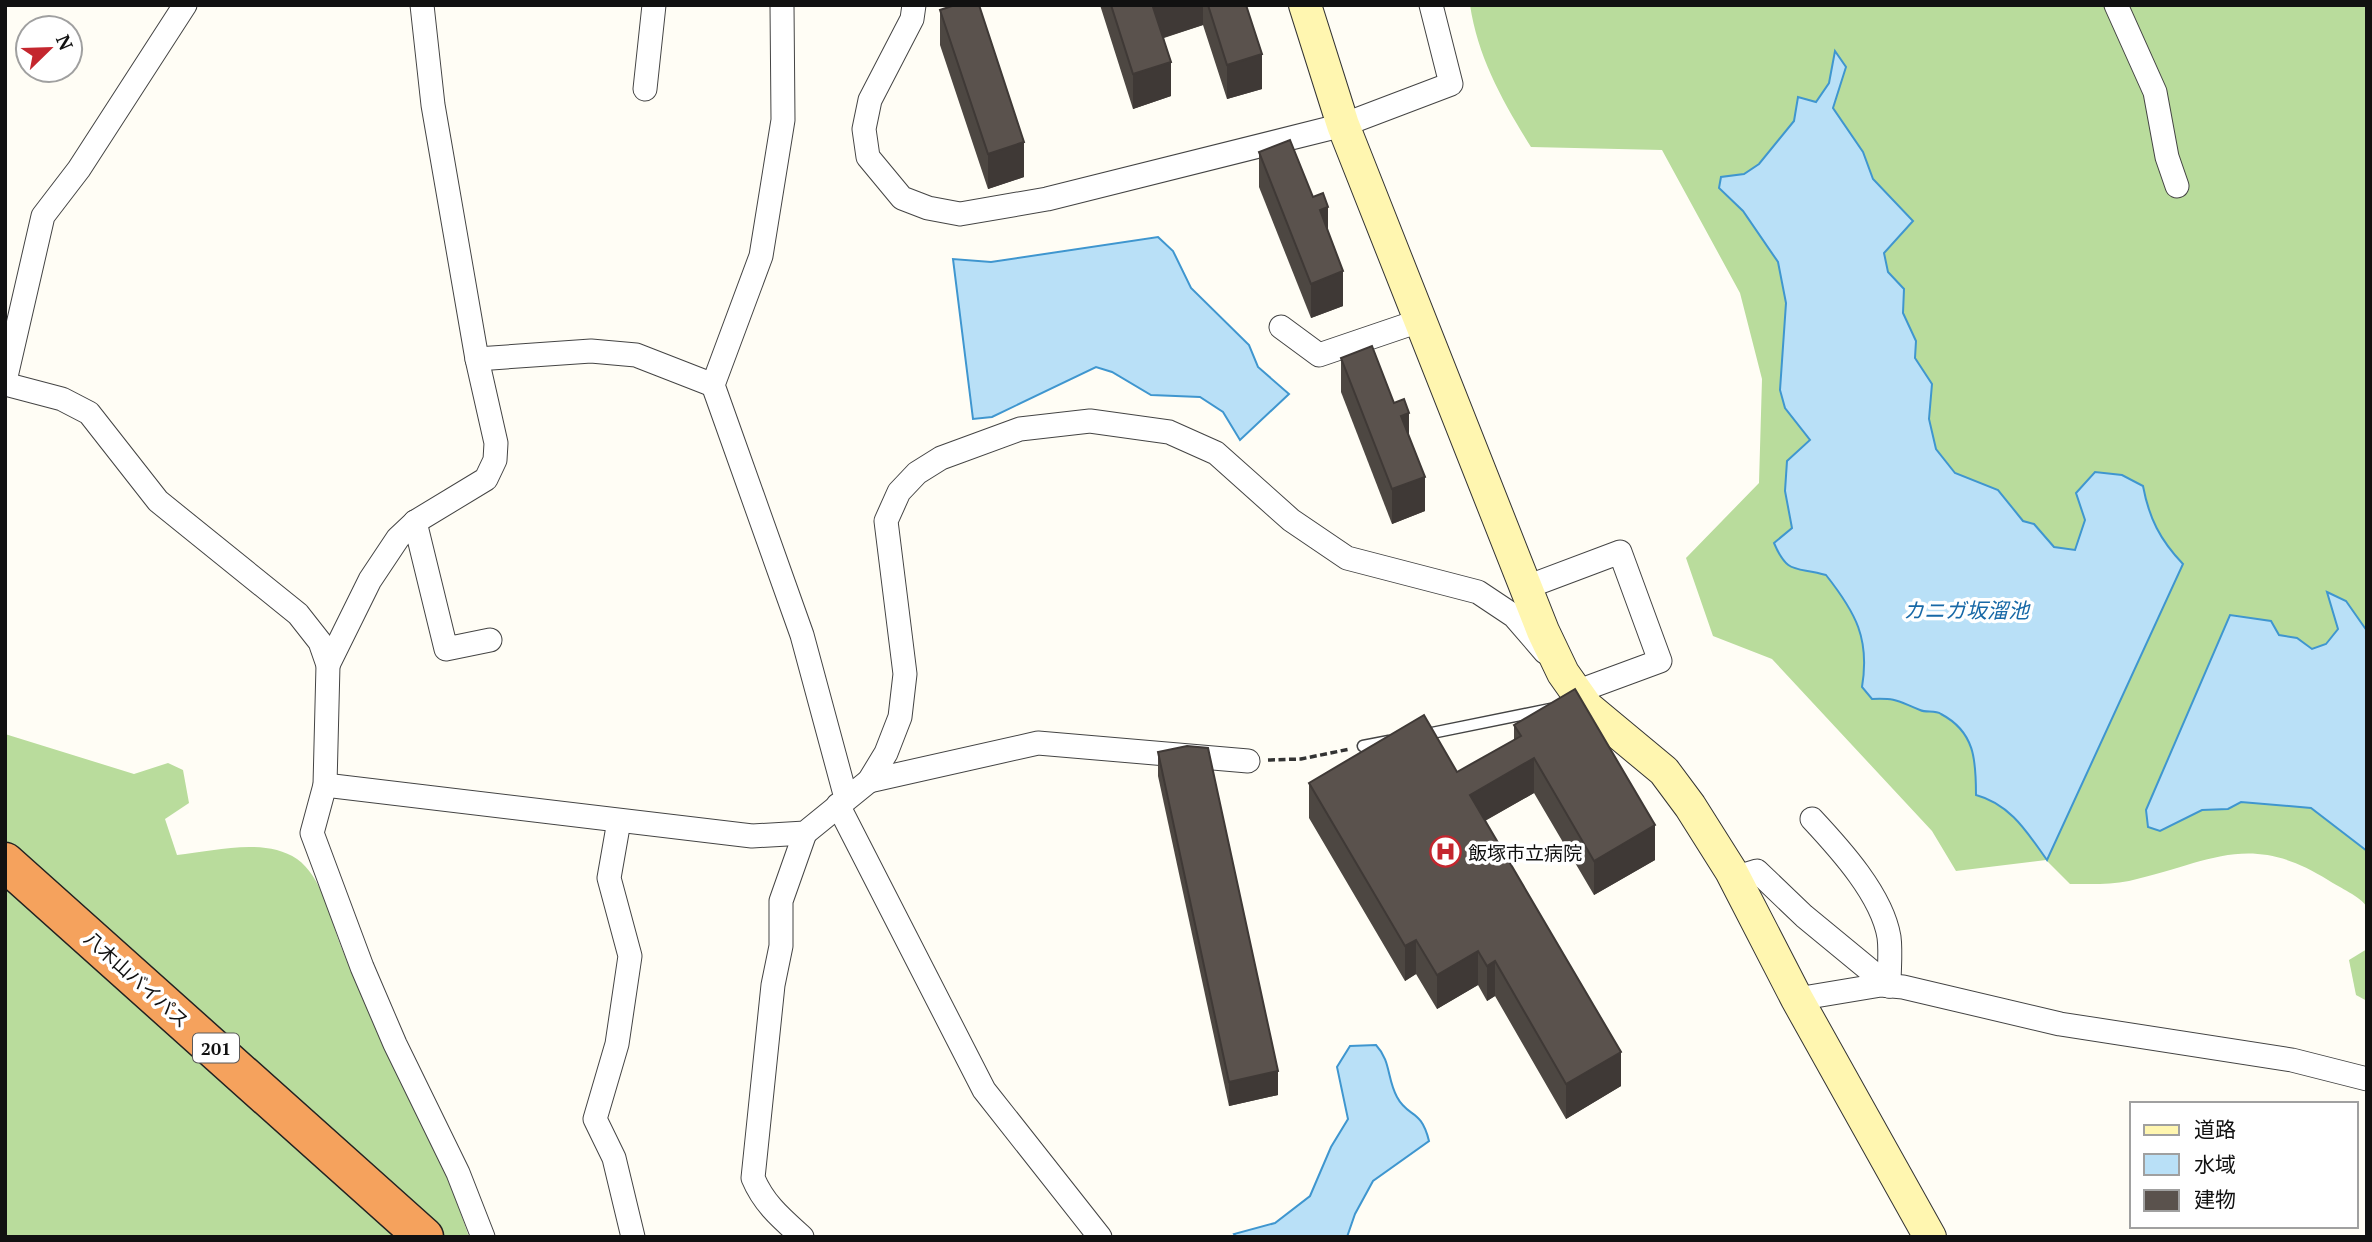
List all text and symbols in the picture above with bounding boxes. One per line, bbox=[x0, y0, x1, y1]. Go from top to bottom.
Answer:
north arrow bbox=[14, 14, 84, 84]
text: N bbox=[51, 31, 80, 54]
water label: カニガ坂溜池 bbox=[1903, 596, 2031, 624]
hospital icon: 飯塚市立病院 bbox=[1428, 835, 1462, 869]
place label: 飯塚市立病院 bbox=[1468, 840, 1582, 865]
street label: 八木山バイパス bbox=[79, 925, 195, 1033]
road number: 201 bbox=[193, 1034, 239, 1063]
legend bbox=[2130, 1102, 2358, 1228]
text: 道路 bbox=[2194, 1115, 2236, 1143]
text: 水域 bbox=[2194, 1150, 2236, 1178]
text: 建物 bbox=[2194, 1185, 2236, 1213]

